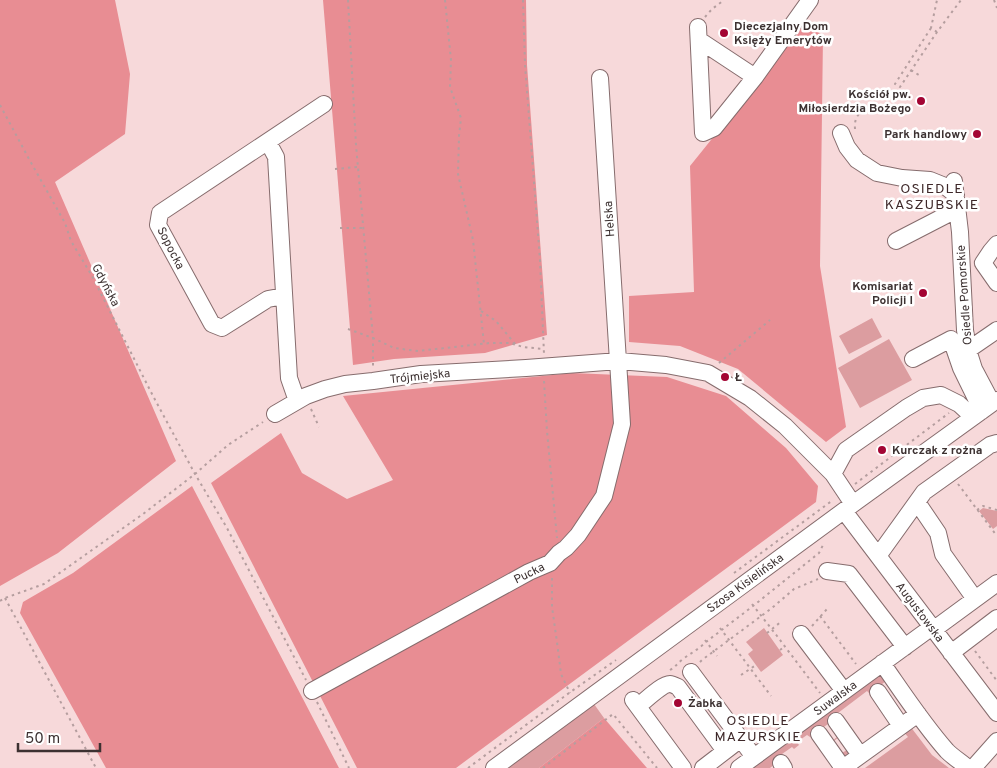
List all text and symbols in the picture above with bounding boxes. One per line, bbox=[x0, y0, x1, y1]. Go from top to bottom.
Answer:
place label: Diecezjalny Dom Księży Emerytów bbox=[734, 19, 832, 49]
marker: Diecezjalny Dom Księży Emerytów bbox=[718, 27, 730, 39]
place label: Kościół pw. Miłosierdzia Bożego bbox=[798, 87, 911, 117]
marker: Kościół pw. Miłosierdzia Bożego bbox=[915, 95, 927, 107]
place label: Park handlowy bbox=[884, 127, 967, 143]
marker: Park handlowy bbox=[971, 128, 983, 140]
district label: OSIEDLE KASZUBSKIE bbox=[885, 181, 979, 214]
street label: Helska bbox=[601, 200, 619, 237]
street label: Sopocka bbox=[153, 224, 188, 273]
street label: Osiedle Pomorskie bbox=[954, 244, 976, 345]
street label: Gdyńska bbox=[87, 261, 123, 310]
place label: Komisariat Policji I bbox=[852, 279, 913, 309]
marker: Komisariat Policji I bbox=[917, 287, 929, 299]
street label: Trójmiejska bbox=[389, 366, 451, 388]
place label: Ł bbox=[735, 370, 742, 386]
marker: Ł bbox=[719, 371, 731, 383]
place label: Kurczak z rożna bbox=[892, 443, 983, 459]
marker: Kurczak z rożna bbox=[876, 444, 888, 456]
street label: Szosa Kisielińska bbox=[704, 550, 787, 617]
street label: Pucka bbox=[511, 560, 548, 588]
street label: Augustowska bbox=[891, 579, 947, 646]
street label: Suwalska bbox=[811, 678, 860, 720]
place label: Żabka bbox=[688, 696, 723, 712]
marker: Żabka bbox=[672, 697, 684, 709]
district label: OSIEDLE MAZURSKIE bbox=[714, 713, 802, 746]
scale bar bbox=[18, 720, 100, 752]
text: 50 m bbox=[25, 730, 60, 749]

